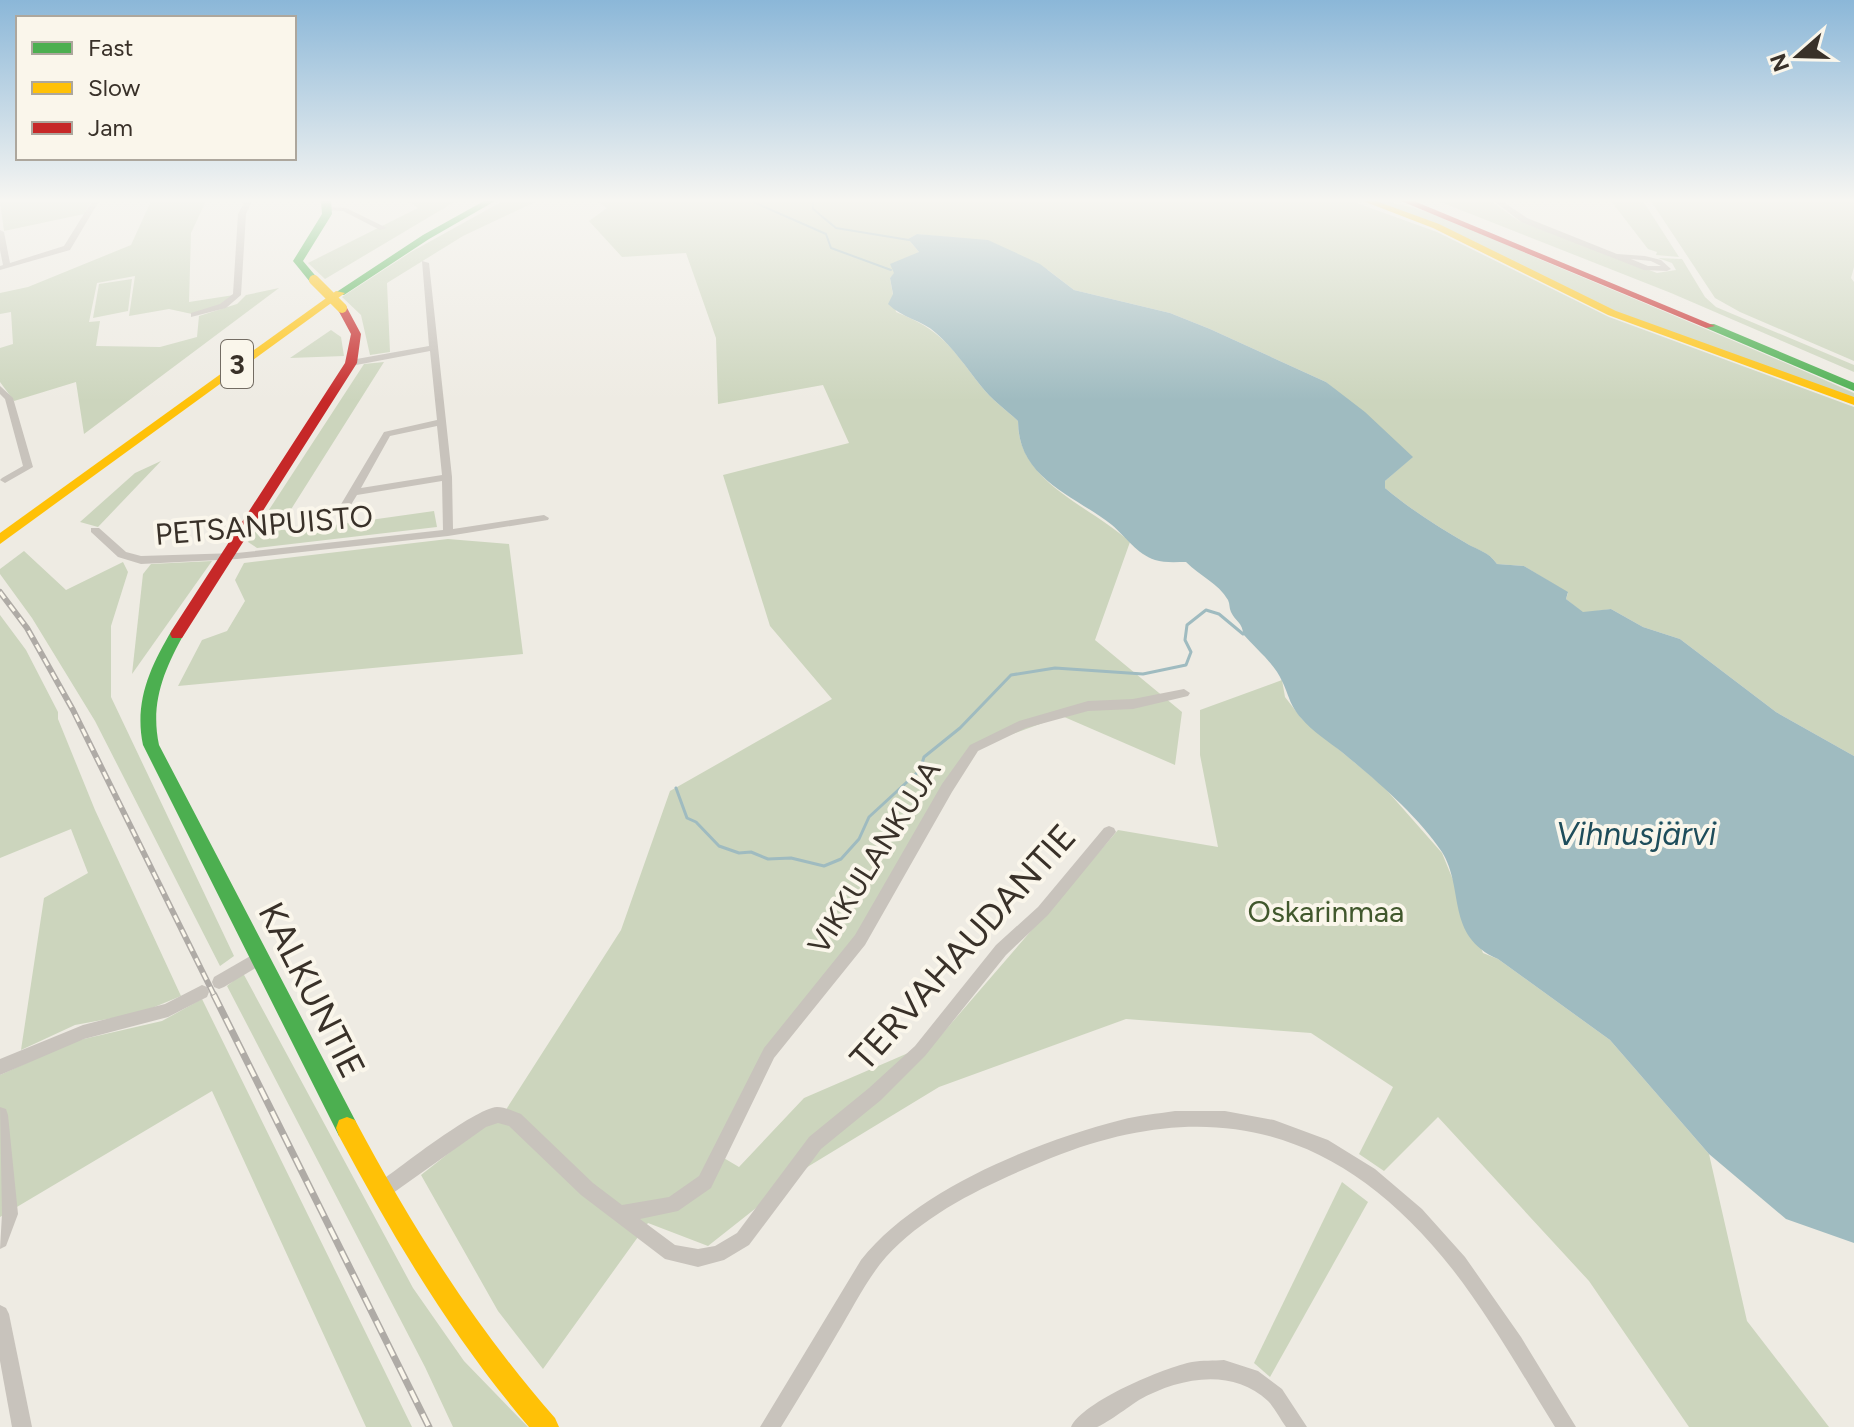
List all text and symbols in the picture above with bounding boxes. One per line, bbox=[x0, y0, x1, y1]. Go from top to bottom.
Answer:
legend bbox=[16, 16, 296, 160]
north arrow bbox=[1758, 16, 1838, 96]
text: Fast bbox=[88, 33, 133, 62]
text: N bbox=[1764, 50, 1795, 75]
text: Slow bbox=[88, 73, 141, 102]
text: Jam bbox=[88, 113, 133, 142]
road number: 3 bbox=[221, 340, 253, 388]
street label: PETSANPUISTO bbox=[153, 497, 375, 553]
street label: VIKKULANKUJA bbox=[800, 753, 949, 961]
street label: TERVAHAUDANTIE bbox=[841, 815, 1085, 1079]
water label: Vihnusjärvi bbox=[1556, 815, 1717, 853]
park label: Oskarinmaa bbox=[1248, 893, 1404, 930]
street label: KALKUNTIE bbox=[249, 895, 375, 1085]

